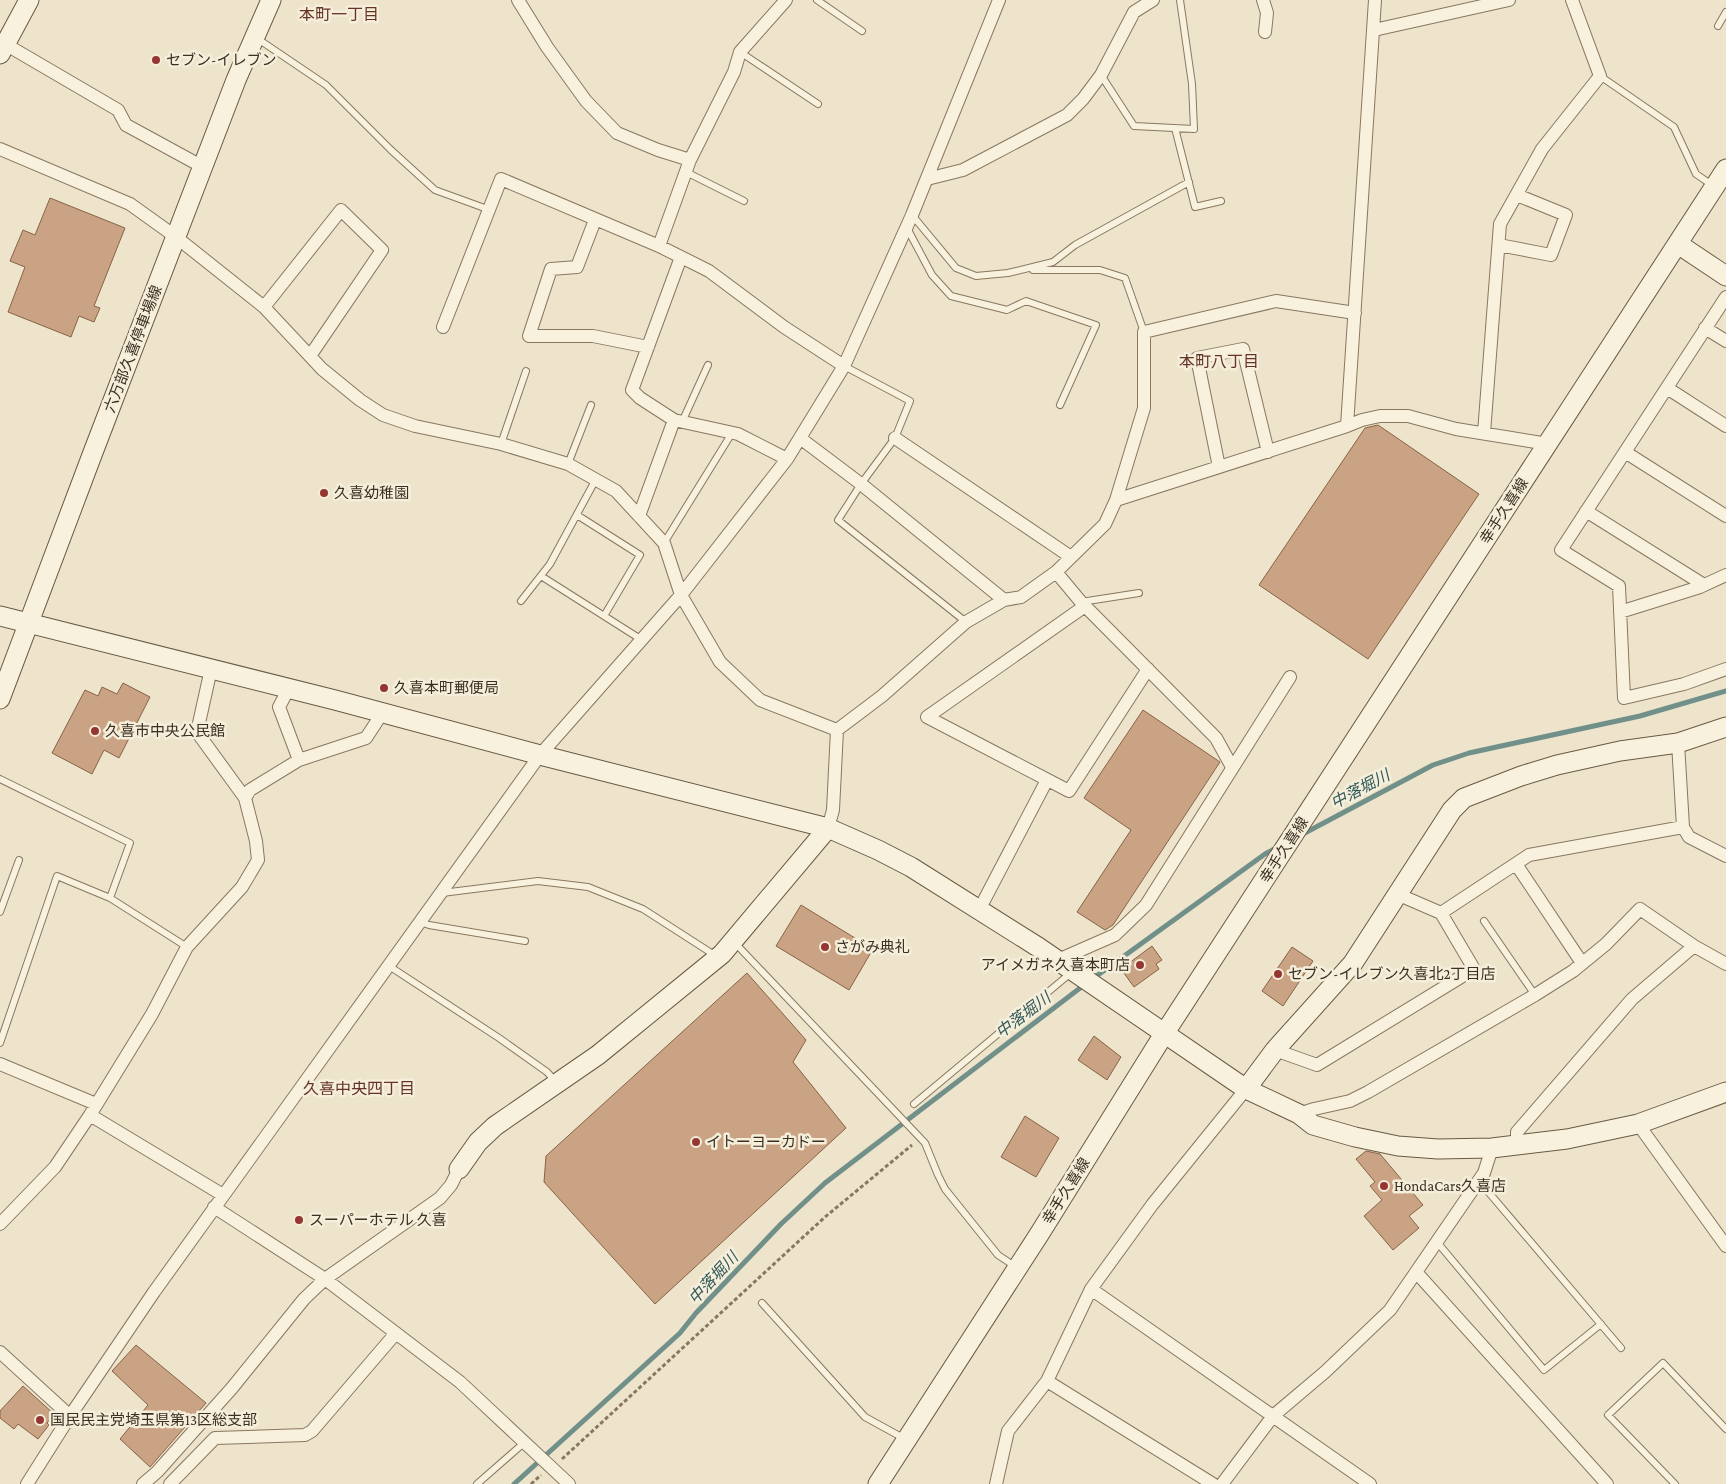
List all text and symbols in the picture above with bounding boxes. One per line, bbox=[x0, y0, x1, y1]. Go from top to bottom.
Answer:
district label: 本町一丁目 bbox=[299, 6, 379, 23]
place label: セブン-イレブン bbox=[166, 52, 276, 68]
marker: セブン-イレブン bbox=[150, 54, 162, 66]
street label: 六万部久喜停車場線 bbox=[101, 283, 165, 415]
district label: 本町八丁目 bbox=[1179, 353, 1259, 370]
street label: 幸手久喜線 bbox=[1477, 475, 1531, 547]
place label: 久喜幼稚園 bbox=[334, 485, 409, 501]
marker: 久喜幼稚園 bbox=[318, 487, 330, 499]
place label: 久喜本町郵便局 bbox=[394, 680, 499, 696]
marker: 久喜本町郵便局 bbox=[378, 682, 390, 694]
place label: 久喜市中央公民館 bbox=[105, 723, 225, 739]
marker: 久喜市中央公民館 bbox=[89, 725, 101, 737]
water label: 中落堀川 bbox=[1328, 766, 1394, 812]
street label: 幸手久喜線 bbox=[1257, 814, 1311, 886]
place label: さがみ典礼 bbox=[835, 938, 910, 955]
marker: さがみ典礼 bbox=[819, 941, 831, 953]
place label: アイメガネ久喜本町店 bbox=[981, 957, 1130, 973]
marker: アイメガネ久喜本町店 bbox=[1134, 959, 1146, 971]
place label: セブン-イレブン久喜北2丁目店 bbox=[1288, 965, 1496, 982]
marker: セブン-イレブン久喜北2丁目店 bbox=[1272, 968, 1284, 980]
water label: 中落堀川 bbox=[992, 988, 1055, 1041]
district label: 久喜中央四丁目 bbox=[303, 1080, 415, 1097]
place label: イトーヨーカドー bbox=[706, 1134, 826, 1150]
marker: イトーヨーカドー bbox=[690, 1136, 702, 1148]
street label: 幸手久喜線 bbox=[1039, 1155, 1093, 1227]
place label: HondaCars久喜店 bbox=[1394, 1178, 1506, 1194]
marker: HondaCars久喜店 bbox=[1378, 1180, 1390, 1192]
place label: スーパーホテル 久喜 bbox=[309, 1212, 447, 1228]
marker: スーパーホテル 久喜 bbox=[293, 1214, 305, 1226]
water label: 中落堀川 bbox=[685, 1247, 742, 1307]
place label: 国民民主党埼玉県第13区総支部 bbox=[50, 1412, 257, 1428]
marker: 国民民主党埼玉県第13区総支部 bbox=[34, 1414, 46, 1426]

